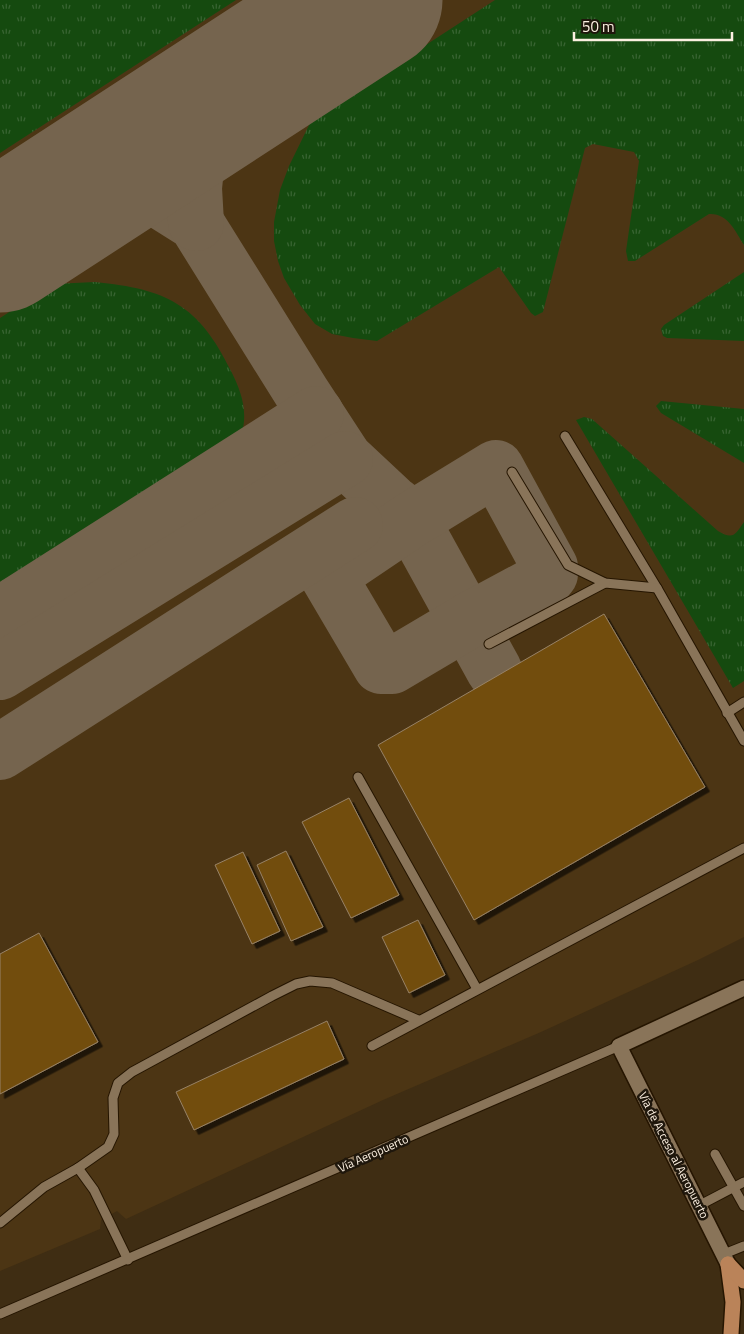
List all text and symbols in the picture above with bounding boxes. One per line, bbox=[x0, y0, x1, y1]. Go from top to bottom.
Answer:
scale bar bbox=[574, 10, 732, 42]
text: 50 m bbox=[582, 15, 615, 38]
street label: Vía de Acceso al Aeropuerto bbox=[634, 1088, 714, 1222]
street label: Vía Aeropuerto bbox=[335, 1129, 411, 1177]

